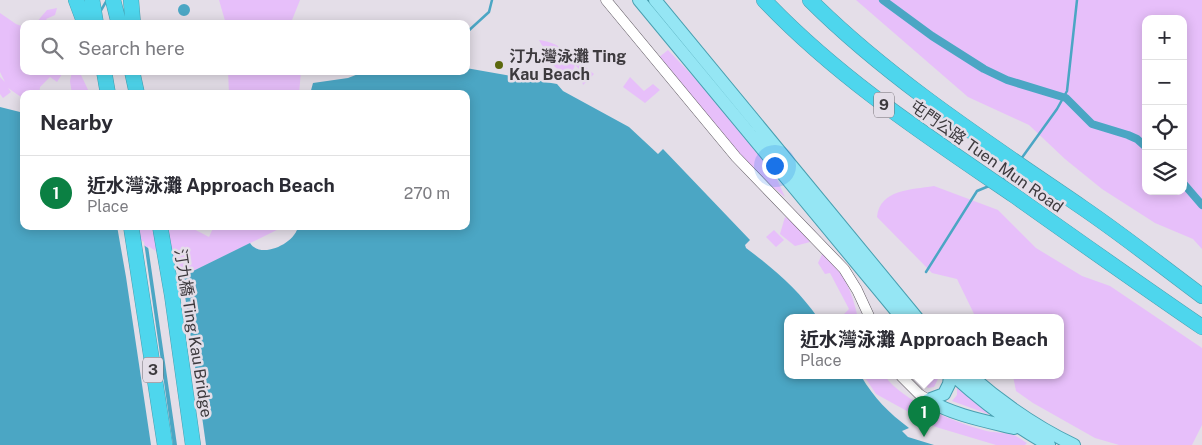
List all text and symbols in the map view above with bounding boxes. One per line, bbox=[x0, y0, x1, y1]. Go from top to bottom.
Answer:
map controls bbox=[1142, 15, 1187, 195]
button: + bbox=[1142, 15, 1187, 60]
search box bbox=[20, 20, 470, 75]
icon: search bbox=[38, 34, 66, 62]
text: Search here bbox=[78, 37, 185, 59]
place label: 汀九灣泳灘 Ting Kau Beach bbox=[509, 47, 626, 84]
marker: 汀九灣泳灘 Ting Kau Beach bbox=[493, 59, 505, 71]
button: − bbox=[1142, 60, 1187, 105]
road number: 9 bbox=[874, 92, 894, 118]
street label: 屯門公路 Tuen Mun Road bbox=[907, 96, 1067, 217]
button: locate bbox=[1142, 105, 1187, 150]
text: Nearby bbox=[40, 110, 113, 135]
button: layers bbox=[1142, 150, 1187, 195]
your location bbox=[762, 153, 788, 179]
text: 近水灣泳灘 Approach Beach bbox=[87, 174, 335, 196]
text: 1 bbox=[53, 184, 59, 203]
text: 270 m bbox=[404, 184, 450, 203]
text: Place bbox=[87, 197, 129, 216]
street label: 汀九橋 Ting Kau Bridge bbox=[171, 247, 216, 419]
popup bbox=[784, 314, 1064, 379]
text: 近水灣泳灘 Approach Beach bbox=[800, 328, 1048, 350]
text: Place bbox=[800, 351, 842, 370]
road number: 3 bbox=[143, 358, 163, 382]
pin: 1 bbox=[908, 396, 940, 437]

